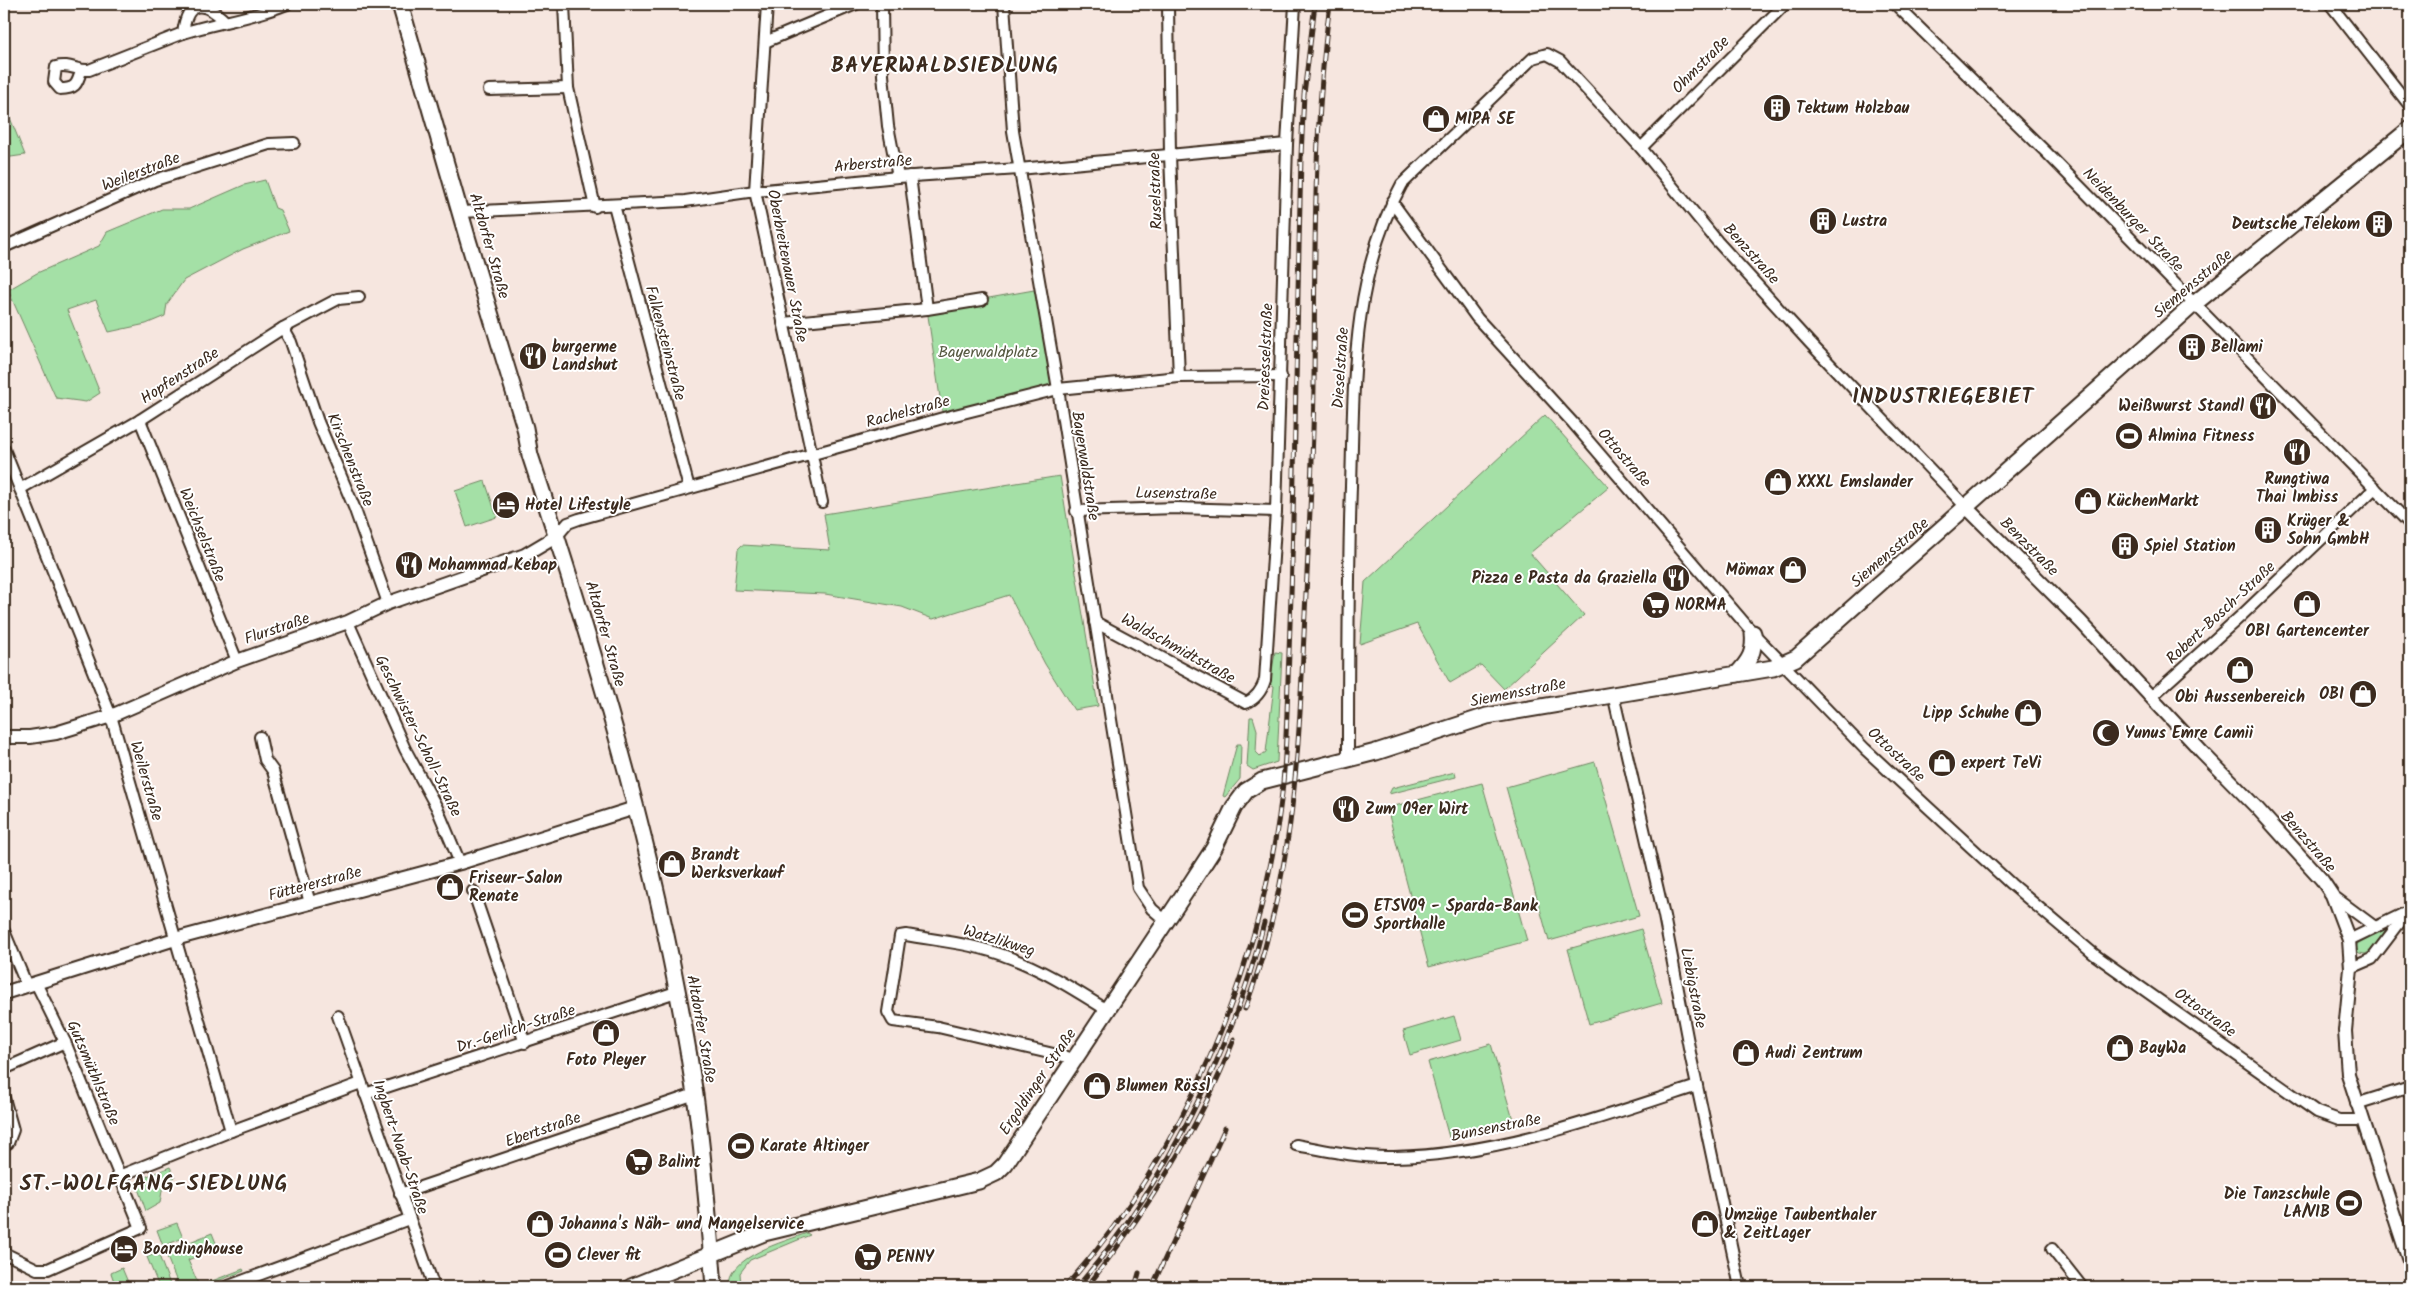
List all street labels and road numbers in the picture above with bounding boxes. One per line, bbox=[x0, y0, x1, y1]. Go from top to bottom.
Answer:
street label: Ohmstraße bbox=[1666, 30, 1736, 100]
street label: Weilerstraße bbox=[98, 146, 184, 198]
street label: Arberstraße bbox=[833, 148, 913, 180]
street label: Ruselstraße bbox=[1142, 152, 1170, 230]
street label: Neidenburger Straße bbox=[2076, 162, 2190, 278]
street label: Oberbreitenauer Straße bbox=[760, 187, 814, 345]
street label: Altdorfer Straße bbox=[462, 190, 516, 302]
street label: Benzstraße bbox=[1717, 218, 1785, 290]
street label: Siemensstraße bbox=[2148, 243, 2238, 325]
street label: Falkensteinstraße bbox=[638, 283, 692, 403]
street label: Dreisesselstraße bbox=[1252, 303, 1280, 411]
street label: Dieselstraße bbox=[1326, 326, 1356, 410]
street label: Hopfenstraße bbox=[136, 341, 224, 411]
street label: Rachelstraße bbox=[863, 389, 953, 435]
street label: Kirschenstraße bbox=[320, 409, 380, 511]
street label: Bayerwaldstraße bbox=[1064, 410, 1106, 522]
street label: Ottostraße bbox=[1591, 423, 1657, 493]
street label: Lusenstraße bbox=[1135, 481, 1217, 507]
street label: Weichselstraße bbox=[172, 484, 232, 586]
street label: Siemensstraße bbox=[1845, 512, 1935, 594]
street label: Benzstraße bbox=[1994, 512, 2064, 582]
street label: Robert-Bosch-Straße bbox=[2160, 555, 2282, 671]
street label: Altdorfer Straße bbox=[578, 578, 632, 690]
street label: Flurstraße bbox=[241, 606, 313, 652]
street label: Waldschmidtstraße bbox=[1116, 607, 1240, 691]
street label: Geschwister-Scholl-Straße bbox=[368, 651, 468, 821]
street label: Siemensstraße bbox=[1468, 671, 1568, 715]
street label: Ottostraße bbox=[1861, 721, 1931, 789]
street label: Weilerstraße bbox=[123, 738, 169, 824]
street label: Benzstraße bbox=[2274, 805, 2342, 879]
street label: Füttererstraße bbox=[266, 860, 364, 908]
street label: Watzlikweg bbox=[960, 918, 1038, 964]
street label: Liebigstraße bbox=[1673, 945, 1713, 1031]
street label: Altdorfer Straße bbox=[679, 973, 723, 1085]
street label: Ottostraße bbox=[2169, 982, 2241, 1044]
street label: Dr.-Gerlich-Straße bbox=[453, 998, 579, 1060]
street label: Gutsmüthlstraße bbox=[60, 1017, 126, 1129]
street label: Ergoldinger Straße bbox=[993, 1023, 1083, 1141]
street label: Ingbert-Naab-Straße bbox=[365, 1076, 435, 1218]
street label: Ebertstraße bbox=[502, 1105, 584, 1155]
street label: Bunsenstraße bbox=[1449, 1107, 1543, 1149]

